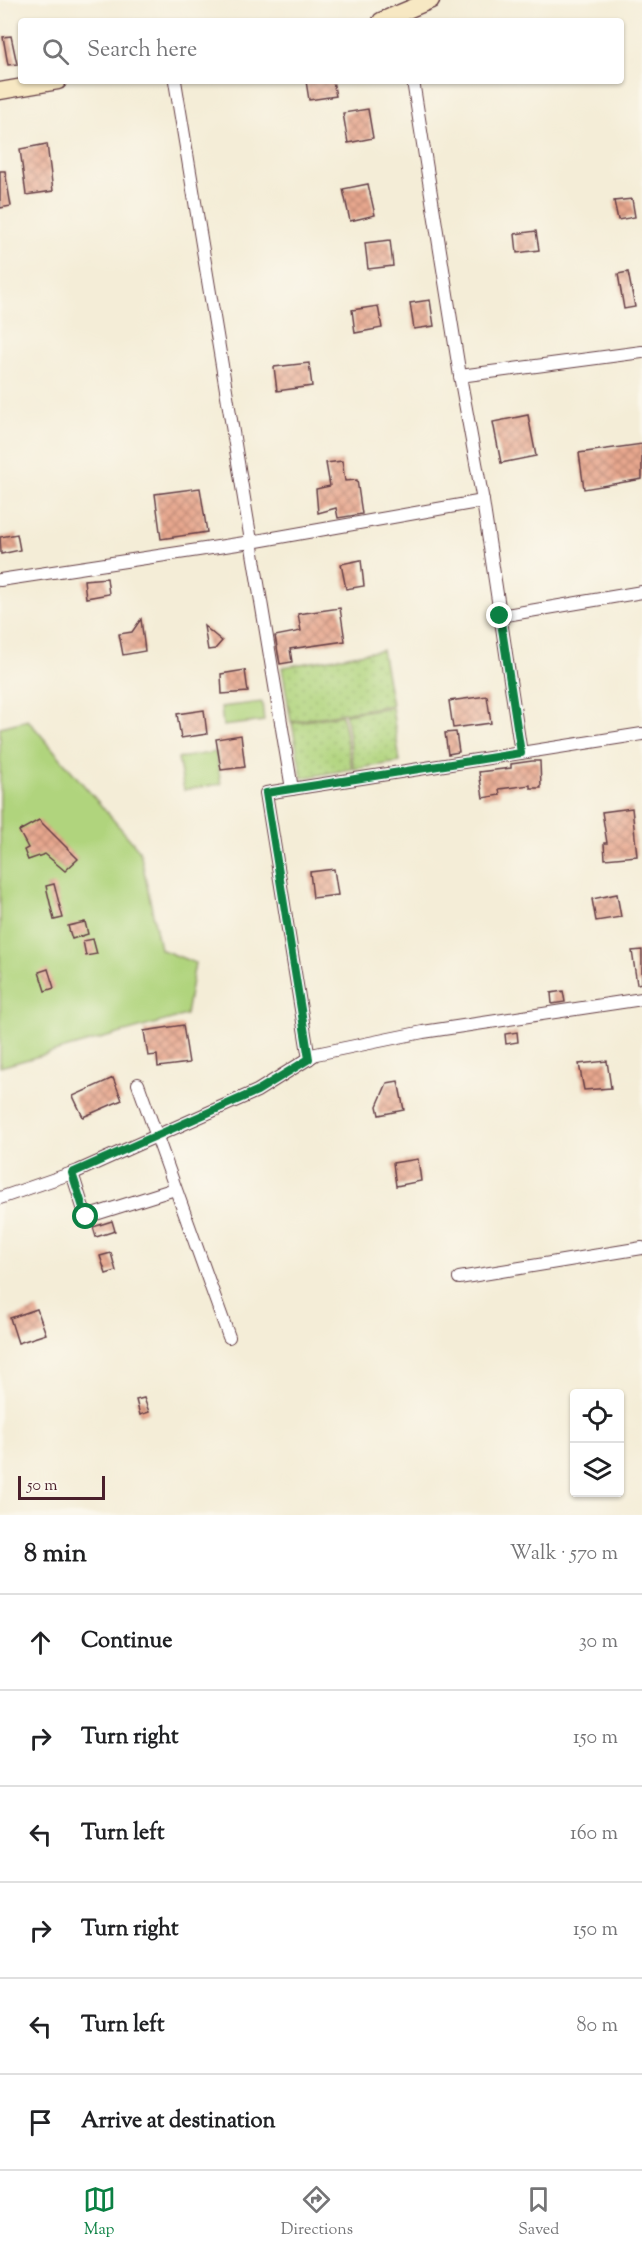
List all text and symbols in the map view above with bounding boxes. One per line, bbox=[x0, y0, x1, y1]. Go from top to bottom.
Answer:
search box bbox=[18, 18, 624, 84]
icon: search bbox=[39, 35, 72, 68]
text: Search here bbox=[87, 35, 197, 67]
route end bbox=[486, 602, 512, 628]
route start bbox=[72, 1203, 98, 1229]
map controls bbox=[570, 1389, 624, 1497]
button: locate bbox=[570, 1389, 624, 1443]
button: layers bbox=[570, 1443, 624, 1497]
scale bar bbox=[18, 1473, 105, 1500]
text: 50 m bbox=[27, 1475, 58, 1498]
text: 8 min bbox=[24, 1536, 87, 1573]
text: Walk · 570 m bbox=[510, 1540, 618, 1569]
icon: ahead bbox=[24, 1626, 57, 1659]
text: Continue bbox=[81, 1626, 172, 1658]
text: 30 m bbox=[579, 1628, 618, 1657]
icon: right bbox=[24, 1722, 57, 1755]
text: Turn right bbox=[81, 1722, 178, 1754]
text: 150 m bbox=[573, 1724, 618, 1753]
icon: left bbox=[24, 1818, 57, 1851]
text: Turn left bbox=[81, 1818, 164, 1850]
text: 160 m bbox=[570, 1820, 618, 1849]
icon: right bbox=[24, 1914, 57, 1947]
text: Turn right bbox=[81, 1914, 178, 1946]
text: 150 m bbox=[573, 1916, 618, 1945]
icon: left bbox=[24, 2010, 57, 2043]
text: Turn left bbox=[81, 2010, 164, 2042]
text: 80 m bbox=[577, 2012, 618, 2041]
icon: arrive bbox=[24, 2106, 57, 2139]
text: Arrive at destination bbox=[81, 2106, 276, 2138]
tab: Map bbox=[83, 2183, 116, 2242]
tab: Directions bbox=[281, 2183, 353, 2242]
tab: Saved bbox=[518, 2183, 559, 2242]

